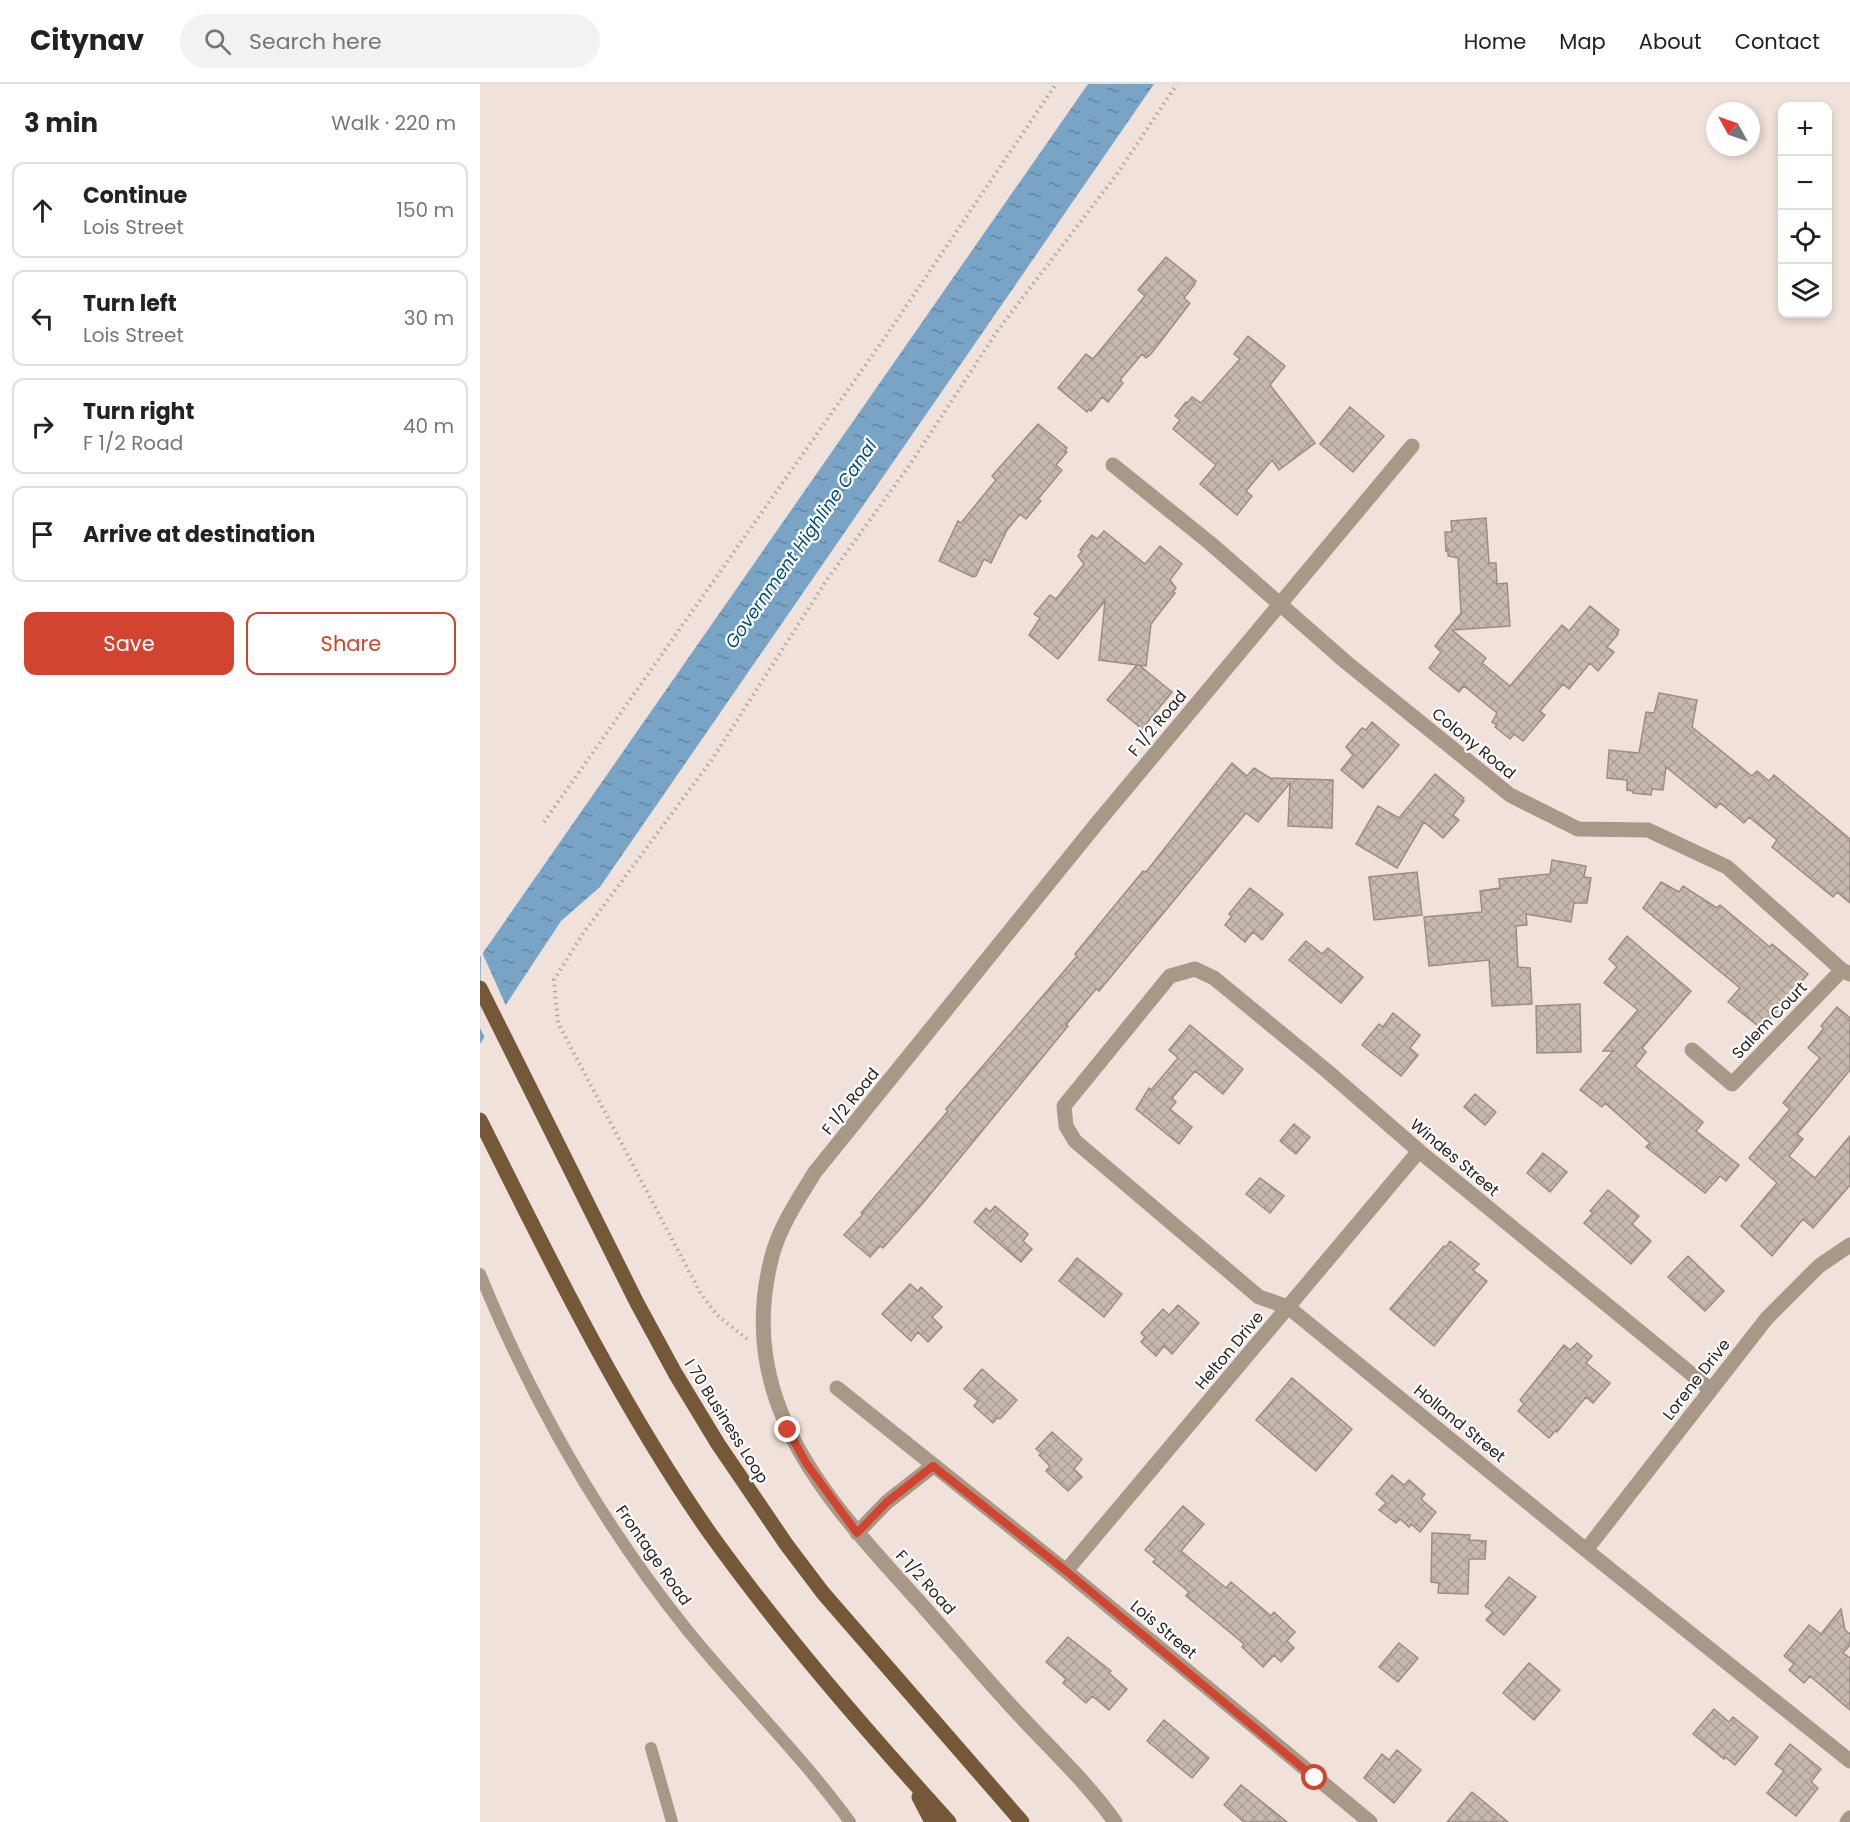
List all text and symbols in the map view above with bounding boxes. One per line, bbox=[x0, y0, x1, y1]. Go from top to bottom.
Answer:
search box bbox=[180, 14, 600, 68]
text: Citynav bbox=[30, 21, 144, 60]
icon: search bbox=[201, 25, 234, 58]
text: Search here bbox=[249, 26, 382, 57]
text: Home bbox=[1464, 27, 1526, 56]
text: Map bbox=[1559, 27, 1606, 56]
text: About bbox=[1639, 27, 1702, 56]
text: Contact bbox=[1735, 27, 1820, 56]
north arrow bbox=[1706, 102, 1760, 156]
map controls bbox=[1778, 102, 1832, 318]
button: + bbox=[1778, 102, 1832, 156]
text: 3 min bbox=[24, 105, 98, 141]
text: Walk · 220 m bbox=[331, 109, 456, 137]
button: − bbox=[1778, 156, 1832, 210]
text: Continue bbox=[83, 180, 187, 211]
icon: ahead bbox=[26, 194, 59, 227]
text: 150 m bbox=[397, 196, 454, 224]
button: locate bbox=[1778, 210, 1832, 264]
text: Lois Street bbox=[83, 213, 184, 241]
button: layers bbox=[1778, 264, 1832, 318]
text: Turn left bbox=[83, 288, 177, 319]
icon: left bbox=[26, 302, 59, 335]
text: 30 m bbox=[404, 304, 454, 332]
text: Lois Street bbox=[83, 321, 184, 349]
text: Turn right bbox=[83, 396, 194, 427]
icon: right bbox=[26, 410, 59, 443]
text: 40 m bbox=[403, 412, 454, 440]
text: F 1/2 Road bbox=[83, 429, 183, 457]
water label: Government Highline Canal bbox=[719, 434, 883, 653]
icon: arrive bbox=[26, 518, 59, 551]
text: Arrive at destination bbox=[83, 519, 315, 550]
button: Save bbox=[24, 612, 234, 675]
button: Share bbox=[246, 612, 456, 675]
street label: F 1/2 Road bbox=[1123, 685, 1192, 761]
street label: Colony Road bbox=[1427, 702, 1521, 784]
street label: Salem Court bbox=[1727, 976, 1812, 1064]
street label: F 1/2 Road bbox=[816, 1063, 885, 1140]
street label: Windes Street bbox=[1405, 1113, 1504, 1202]
street label: Helton Drive bbox=[1190, 1306, 1269, 1394]
street label: Lorene Drive bbox=[1657, 1334, 1736, 1425]
street label: I 70 Business Loop bbox=[679, 1355, 774, 1488]
street label: Holland Street bbox=[1409, 1379, 1511, 1468]
route end bbox=[774, 1416, 800, 1442]
street label: Frontage Road bbox=[610, 1500, 697, 1610]
street label: F 1/2 Road bbox=[890, 1545, 961, 1620]
street label: Lois Street bbox=[1125, 1595, 1202, 1664]
route start bbox=[1301, 1764, 1327, 1790]

